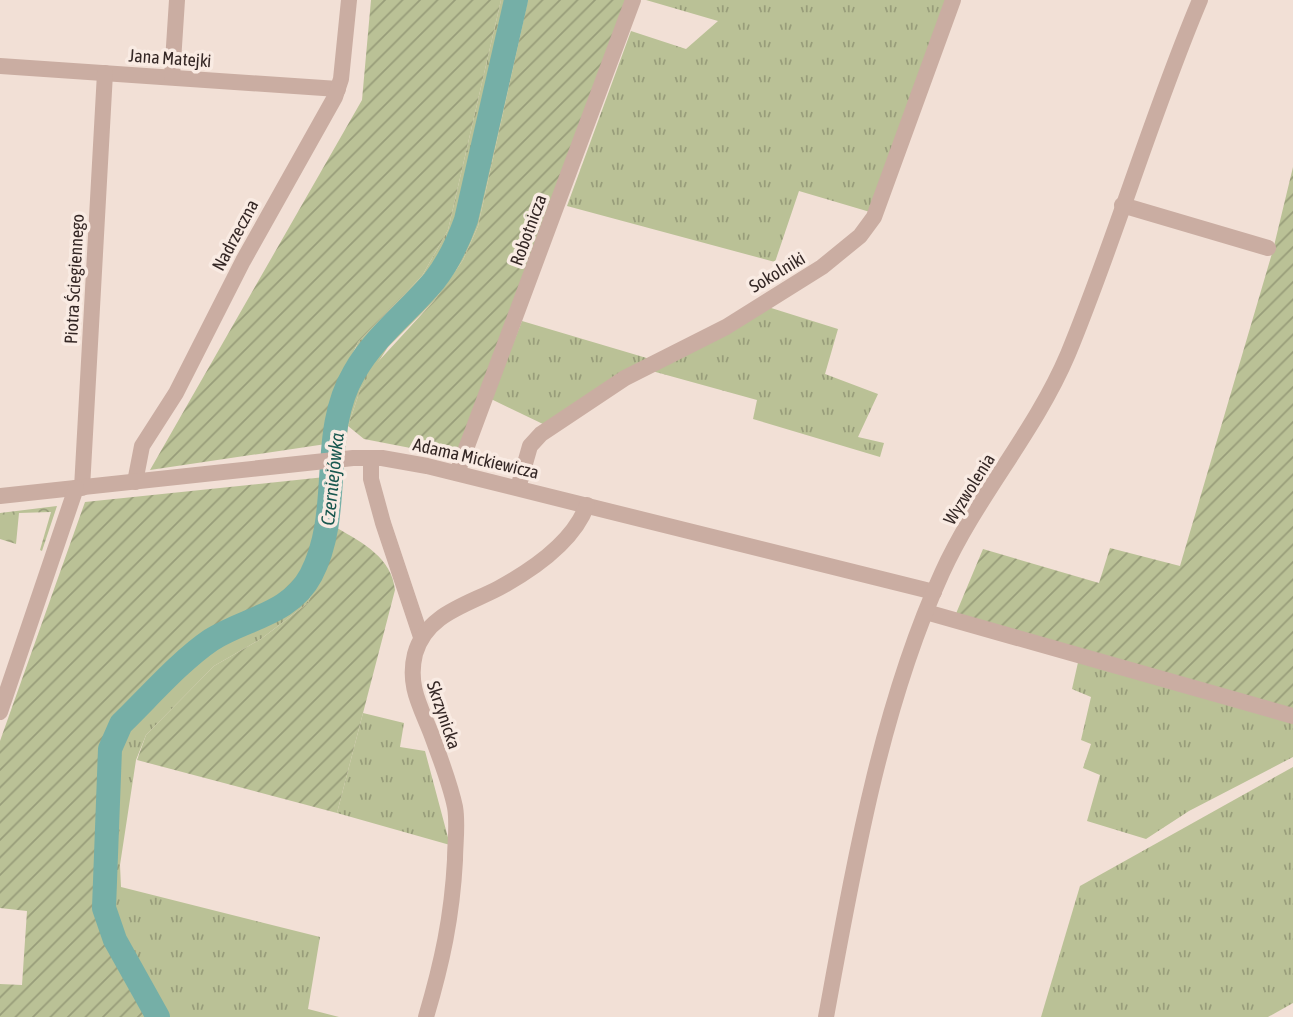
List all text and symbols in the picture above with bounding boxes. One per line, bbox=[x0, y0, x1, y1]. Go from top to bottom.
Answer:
street label: Jana Matejki bbox=[128, 45, 212, 71]
street label: Robotnicza bbox=[505, 192, 551, 268]
street label: Nadrzeczna bbox=[208, 196, 262, 274]
street label: Piotra Ściegiennego bbox=[60, 213, 88, 345]
street label: Sokolniki bbox=[745, 247, 809, 297]
water label: Czerniejówka bbox=[316, 431, 348, 526]
street label: Adama Mickiewicza bbox=[411, 433, 541, 483]
street label: Wyzwolenia bbox=[939, 450, 999, 528]
street label: Skrzynicka bbox=[423, 678, 465, 752]

